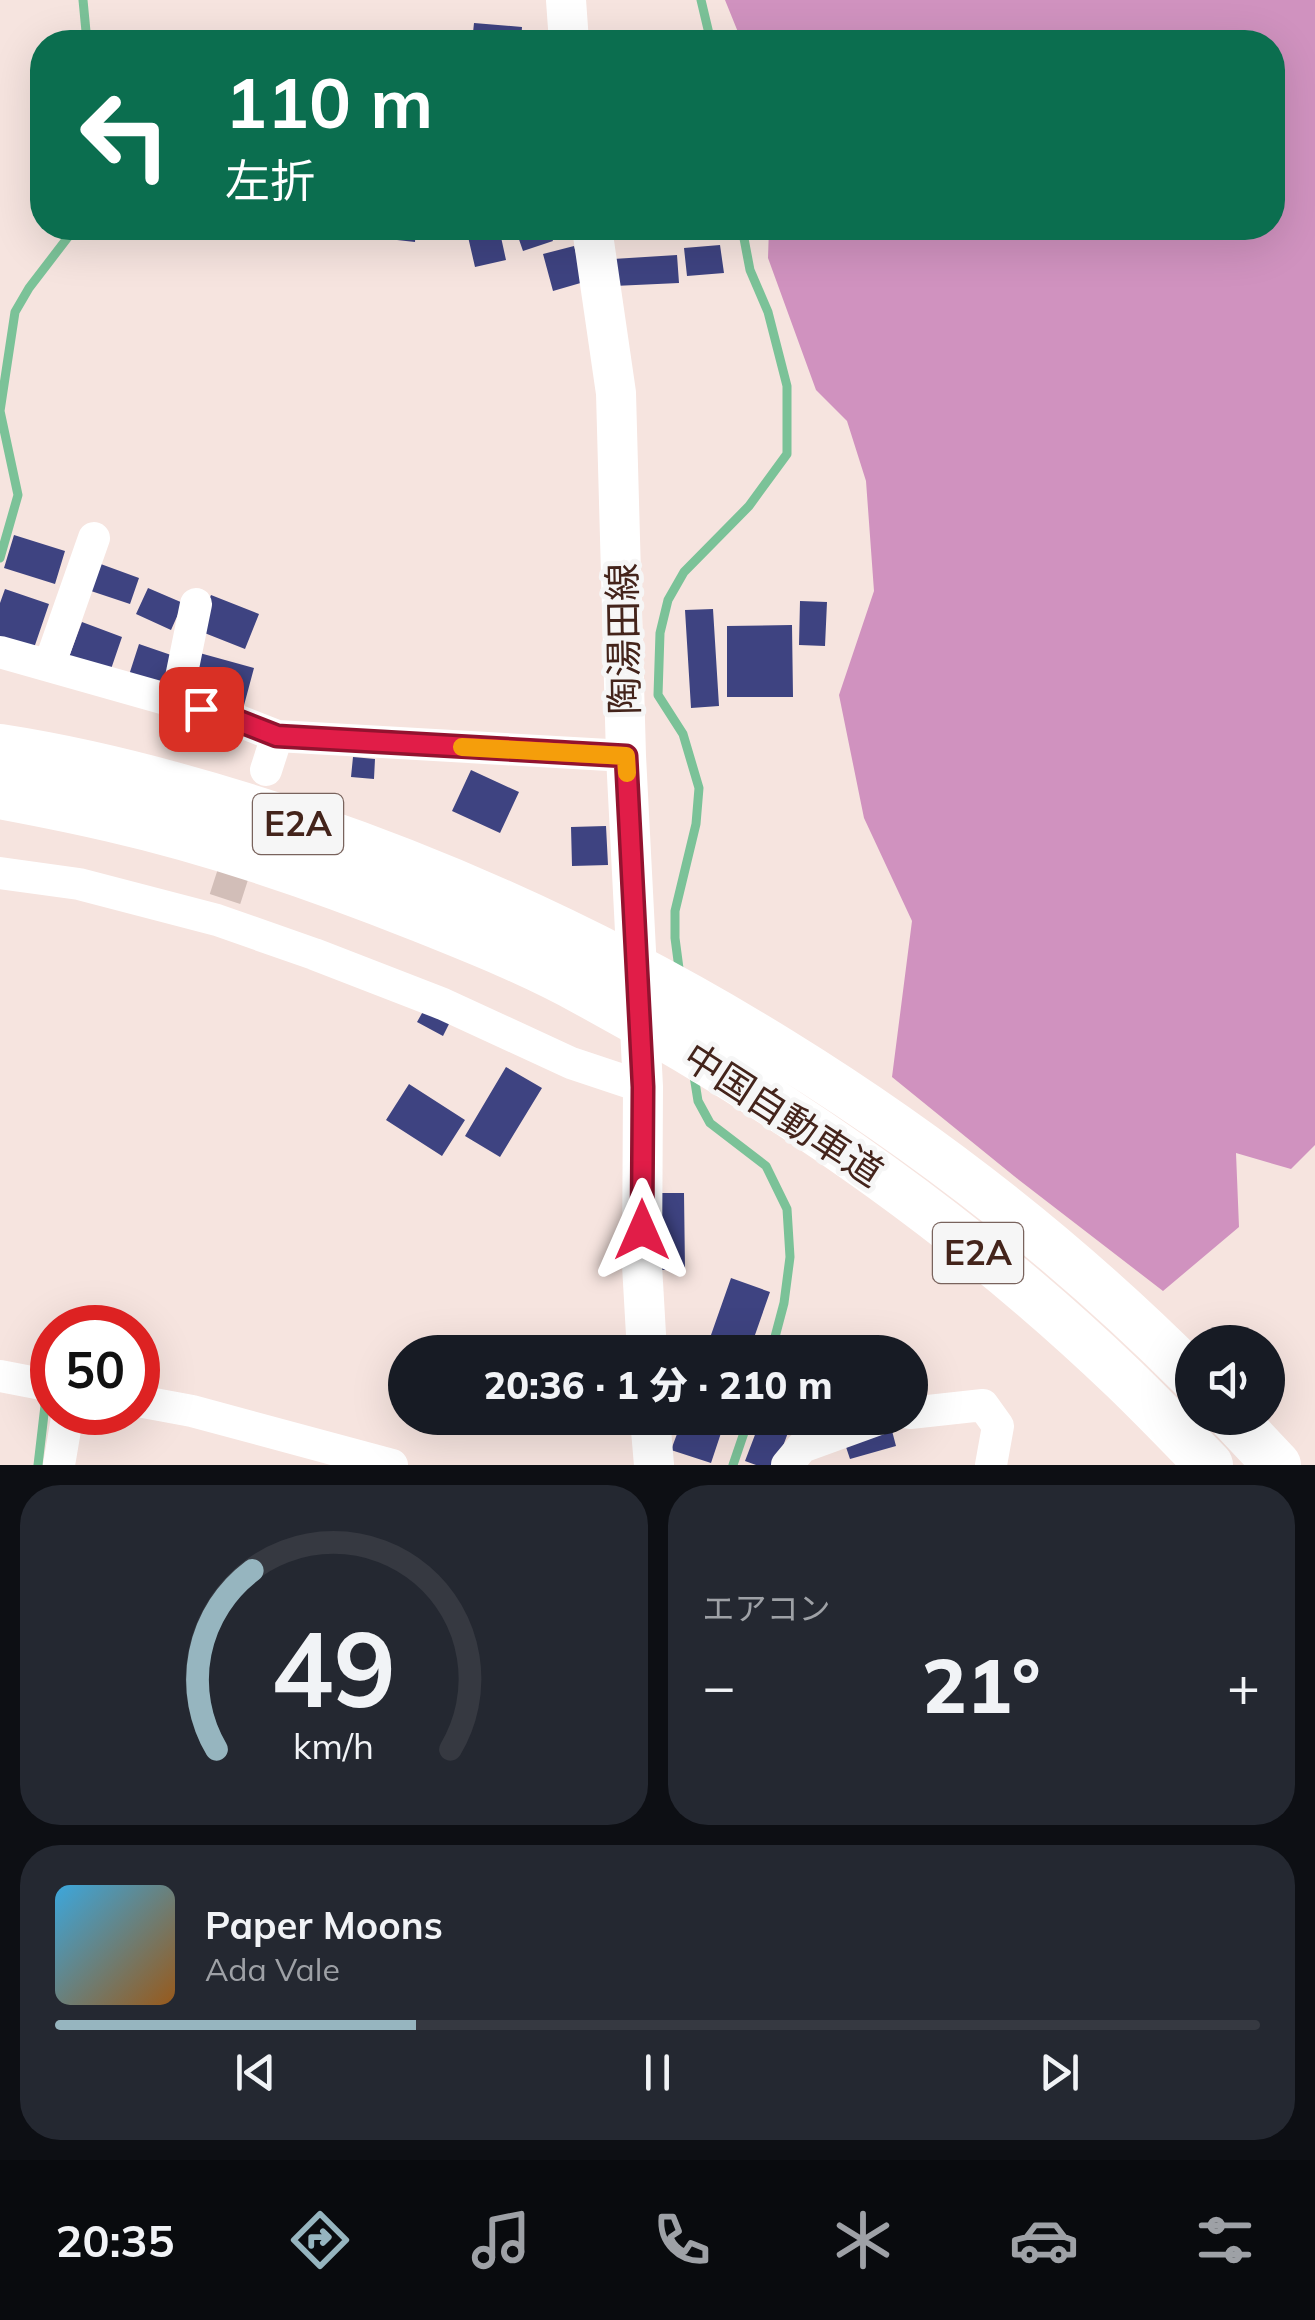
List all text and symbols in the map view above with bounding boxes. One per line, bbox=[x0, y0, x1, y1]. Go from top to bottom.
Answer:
text: 110 m bbox=[225, 58, 433, 146]
icon: left bbox=[60, 70, 190, 200]
text: 左折 bbox=[225, 152, 315, 208]
street label: 陶湯田線 bbox=[598, 563, 648, 715]
pin bbox=[159, 667, 244, 752]
icon: arrive bbox=[174, 682, 229, 737]
road number: E2A bbox=[253, 794, 343, 854]
street label: 中国自動車道 bbox=[675, 1032, 892, 1196]
position arrow bbox=[590, 1178, 694, 1282]
road number: E2A bbox=[933, 1223, 1023, 1283]
speed limit sign: 50 bbox=[30, 1305, 160, 1435]
map controls bbox=[1175, 1325, 1285, 1435]
button: sound bbox=[1175, 1325, 1285, 1435]
text: 20:36 · 1 分 · 210 m bbox=[483, 1361, 833, 1409]
text: エアコン bbox=[703, 1588, 831, 1628]
text: 49 bbox=[271, 1602, 396, 1733]
text: 21° bbox=[922, 1638, 1041, 1732]
text: − bbox=[703, 1651, 736, 1720]
text: + bbox=[1227, 1651, 1260, 1720]
text: km/h bbox=[293, 1723, 374, 1768]
text: Paper Moons bbox=[205, 1901, 443, 1949]
text: Ada Vale bbox=[205, 1949, 340, 1989]
icon: previous bbox=[228, 2045, 283, 2100]
icon: pause bbox=[630, 2045, 685, 2100]
icon: next bbox=[1032, 2045, 1087, 2100]
icon: directions bbox=[285, 2205, 355, 2275]
icon: music bbox=[466, 2205, 536, 2275]
icon: phone bbox=[647, 2205, 717, 2275]
icon: climate bbox=[828, 2205, 898, 2275]
icon: car bbox=[1009, 2205, 1079, 2275]
icon: filters bbox=[1190, 2205, 1260, 2275]
text: 20:35 bbox=[55, 2212, 175, 2268]

